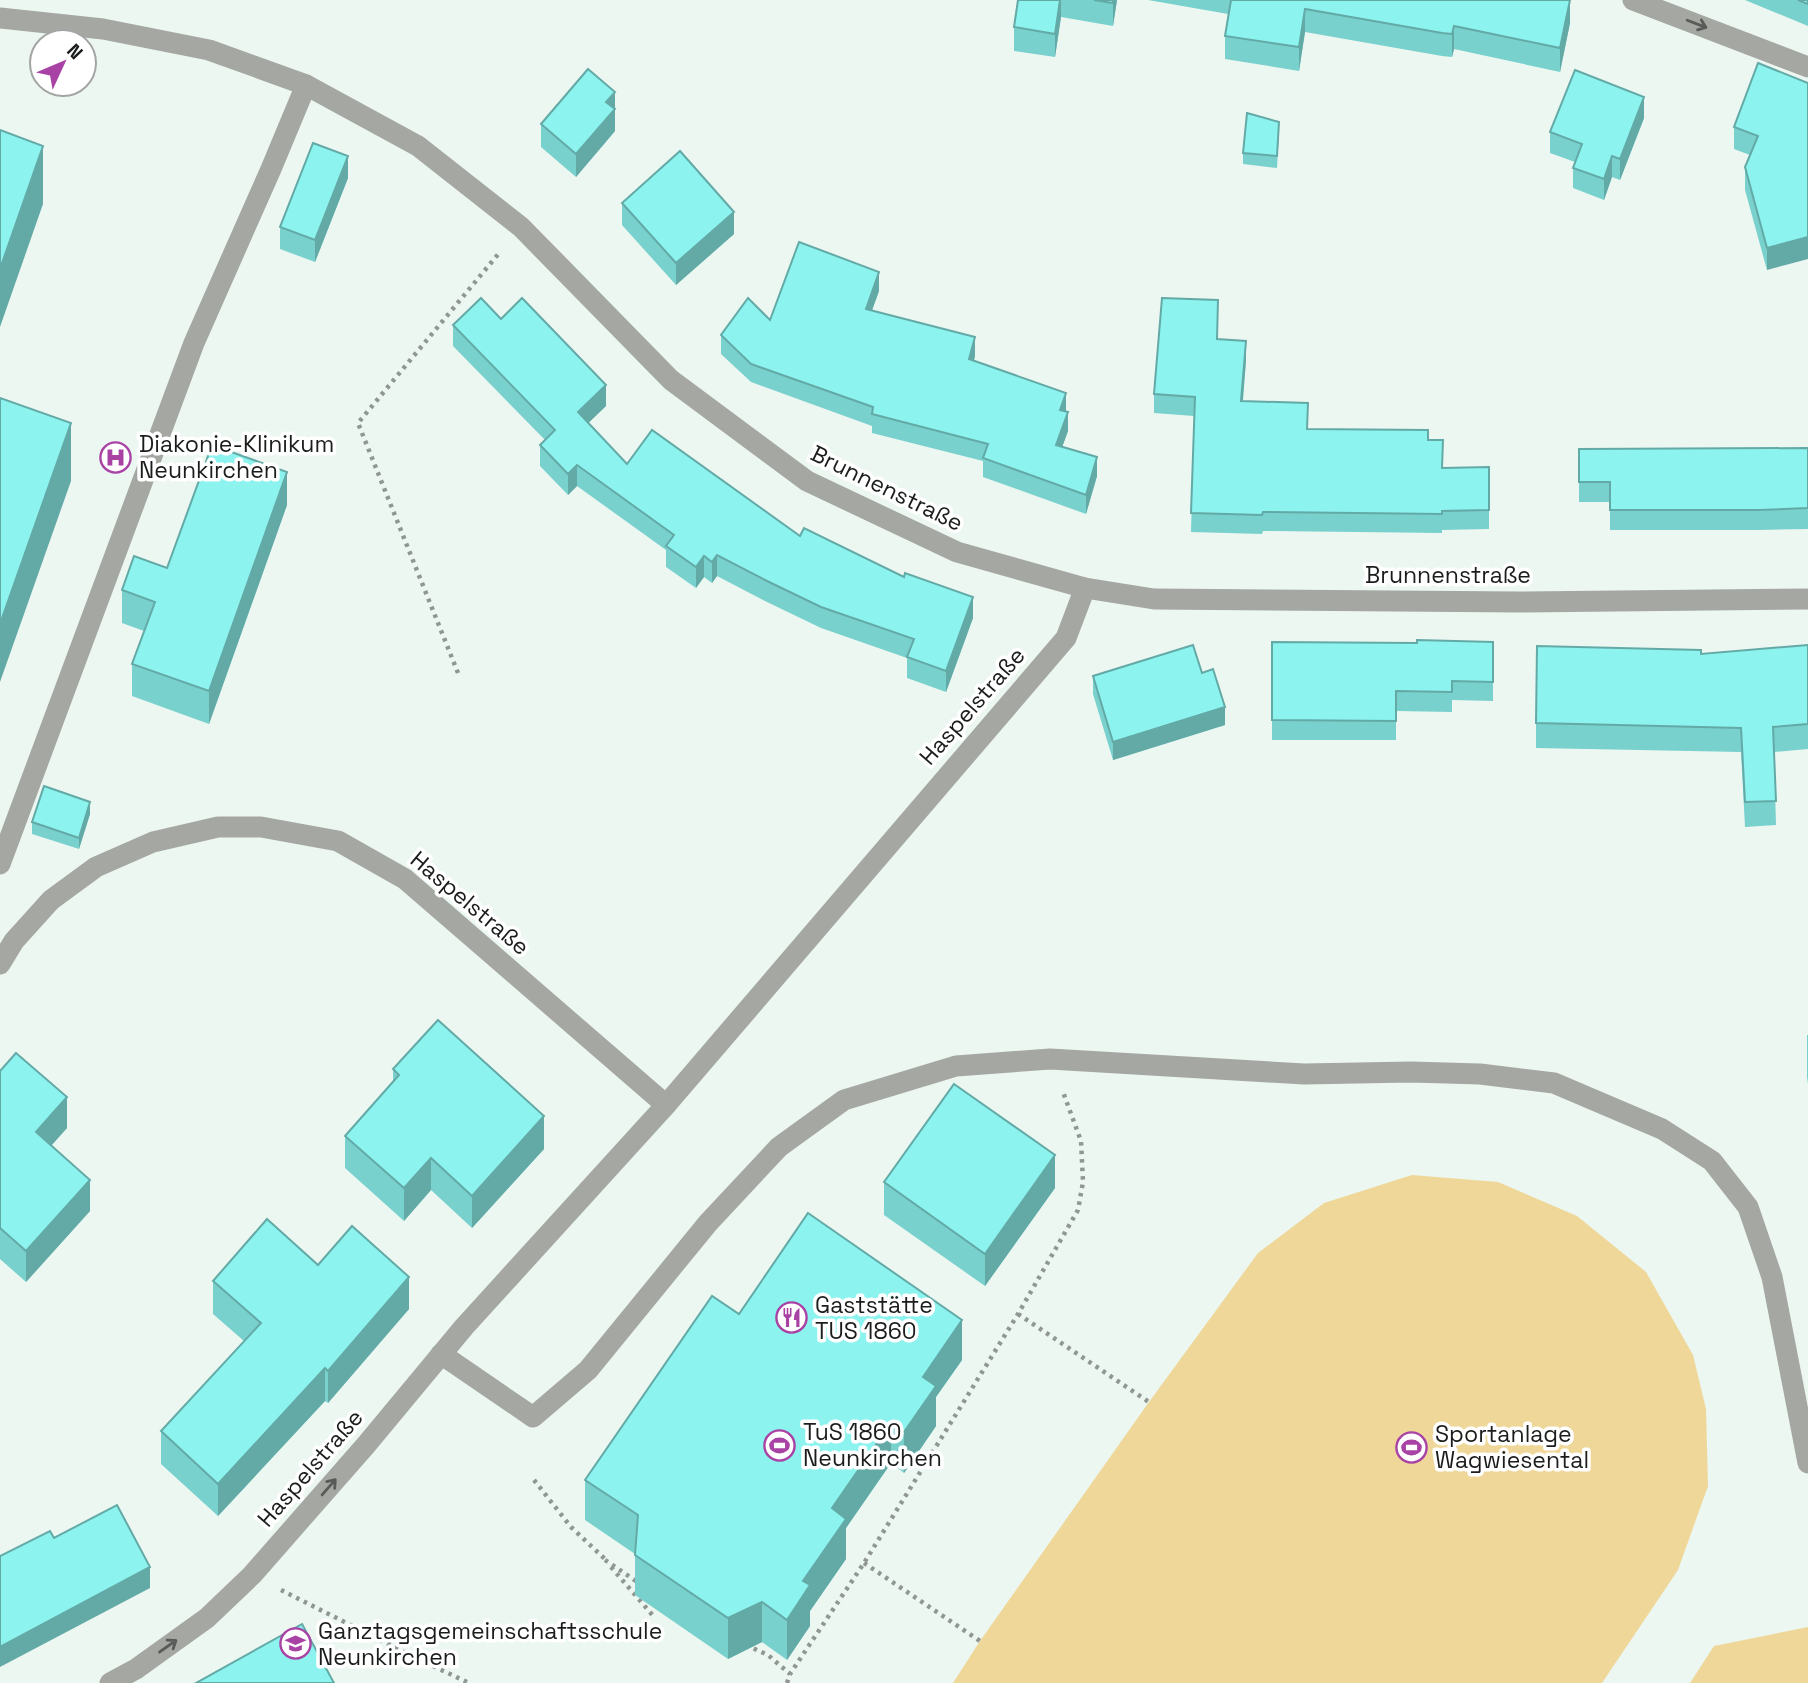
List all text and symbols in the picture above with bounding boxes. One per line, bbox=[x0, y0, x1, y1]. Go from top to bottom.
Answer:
one-way arrow bbox=[1685, 19, 1707, 32]
north arrow bbox=[28, 28, 98, 98]
text: N bbox=[61, 38, 88, 65]
place label: Diakonie-Klinikum Neunkirchen bbox=[139, 429, 334, 485]
street label: Brunnenstraße bbox=[806, 438, 968, 538]
hospital icon: Diakonie-Klinikum Neunkirchen bbox=[99, 440, 133, 474]
street label: Brunnenstraße bbox=[1365, 560, 1531, 590]
street label: Haspelstraße bbox=[913, 641, 1031, 771]
street label: Haspelstraße bbox=[404, 844, 536, 962]
place label: Gaststätte TUS 1860 bbox=[815, 1290, 933, 1346]
restaurant icon: Gaststätte TUS 1860 bbox=[775, 1301, 809, 1335]
street label: Haspelstraße bbox=[251, 1403, 369, 1533]
place label: TuS 1860 Neunkirchen bbox=[803, 1417, 942, 1473]
place label: Sportanlage Wagwiesental bbox=[1435, 1419, 1589, 1475]
sports icon: TuS 1860 Neunkirchen bbox=[763, 1428, 797, 1462]
sports icon: Sportanlage Wagwiesental bbox=[1395, 1430, 1429, 1464]
one-way arrow bbox=[321, 1478, 337, 1496]
place label: Ganztagsgemeinschaftsschule Neunkirchen bbox=[318, 1616, 662, 1672]
school or university icon: Ganztagsgemeinschaftsschule Neunkirchen bbox=[278, 1627, 312, 1661]
one-way arrow bbox=[158, 1639, 177, 1653]

